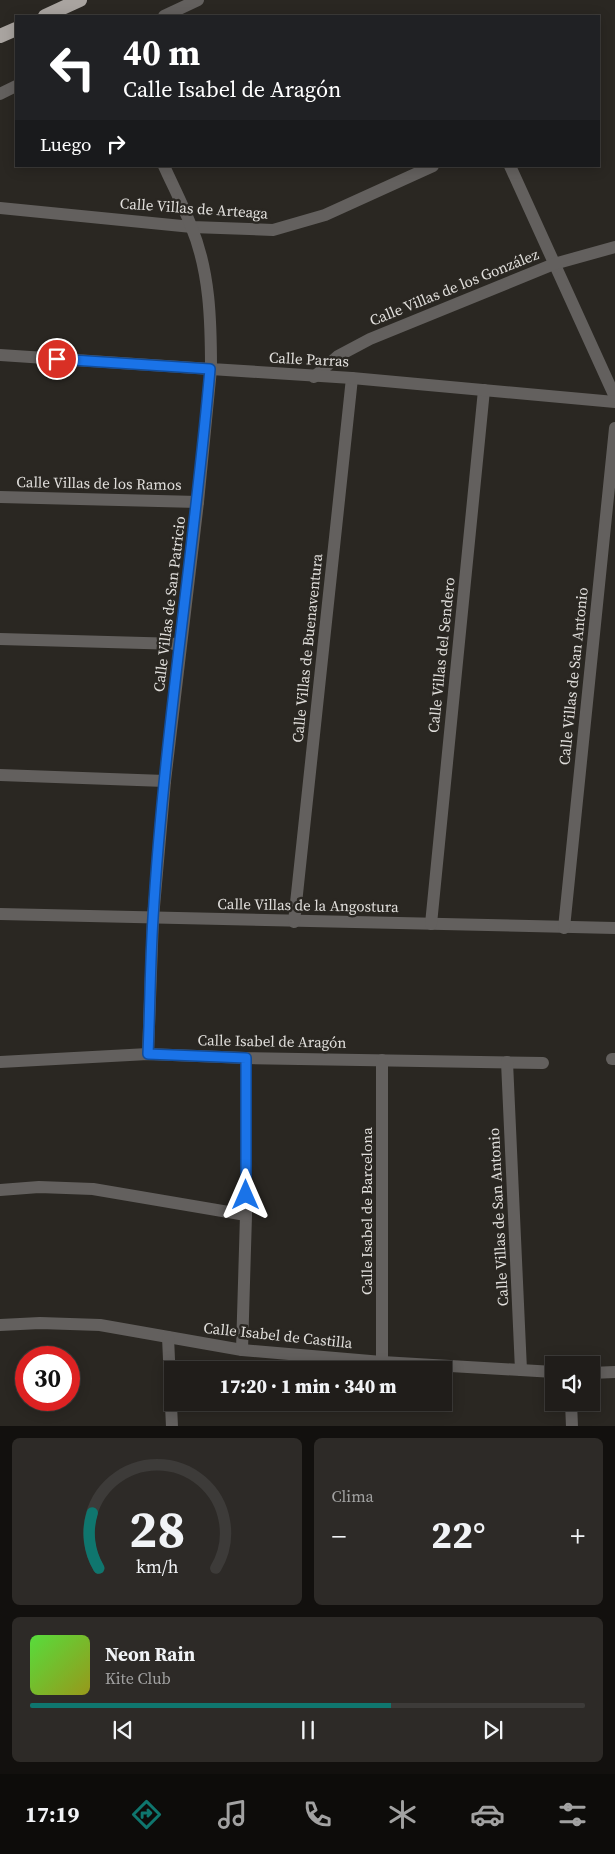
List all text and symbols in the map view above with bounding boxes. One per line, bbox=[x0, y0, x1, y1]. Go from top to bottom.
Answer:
text: 40 m bbox=[123, 29, 200, 77]
icon: left bbox=[40, 35, 105, 100]
text: Calle Isabel de Aragón bbox=[123, 74, 341, 104]
icon: right bbox=[102, 130, 130, 158]
text: Luego bbox=[40, 131, 92, 157]
street label: Calle Villas de Arteaga bbox=[119, 192, 269, 224]
street label: Calle Villas de los González bbox=[366, 243, 542, 331]
pin bbox=[36, 338, 78, 380]
icon: arrive bbox=[43, 345, 71, 373]
street label: Calle Parras bbox=[268, 346, 350, 372]
street label: Calle Villas de los Ramos bbox=[16, 471, 182, 495]
street label: Calle Villas de San Patricio bbox=[148, 515, 190, 693]
street label: Calle Villas de Buenaventura bbox=[287, 552, 327, 744]
street label: Calle Villas del Sendero bbox=[422, 576, 460, 734]
street label: Calle Villas de San Antonio bbox=[553, 586, 593, 766]
street label: Calle Villas de la Angostura bbox=[217, 893, 399, 917]
street label: Calle Isabel de Aragón bbox=[197, 1029, 347, 1053]
street label: Calle Isabel de Barcelona bbox=[356, 1127, 377, 1295]
street label: Calle Villas de San Antonio bbox=[483, 1127, 513, 1307]
position arrow bbox=[219, 1168, 271, 1220]
street label: Calle Isabel de Castilla bbox=[202, 1317, 354, 1353]
speed limit sign: 30 bbox=[15, 1346, 80, 1411]
map controls bbox=[545, 1356, 600, 1411]
button: sound bbox=[545, 1356, 600, 1411]
text: 17:20 · 1 min · 340 m bbox=[219, 1373, 397, 1399]
text: Clima bbox=[332, 1485, 374, 1507]
text: 28 bbox=[129, 1493, 185, 1564]
text: 22° bbox=[431, 1509, 485, 1561]
text: − bbox=[332, 1517, 346, 1555]
text: + bbox=[570, 1517, 585, 1555]
text: km/h bbox=[135, 1554, 178, 1579]
text: Neon Rain bbox=[105, 1641, 195, 1667]
text: Kite Club bbox=[105, 1667, 171, 1689]
icon: previous bbox=[109, 1716, 137, 1744]
icon: pause bbox=[294, 1716, 322, 1744]
icon: next bbox=[479, 1716, 507, 1744]
icon: directions bbox=[129, 1797, 164, 1832]
icon: music bbox=[215, 1797, 250, 1832]
icon: phone bbox=[300, 1797, 335, 1832]
icon: climate bbox=[385, 1797, 420, 1832]
icon: car bbox=[470, 1797, 505, 1832]
icon: filters bbox=[555, 1797, 590, 1832]
text: 17:19 bbox=[25, 1799, 79, 1829]

